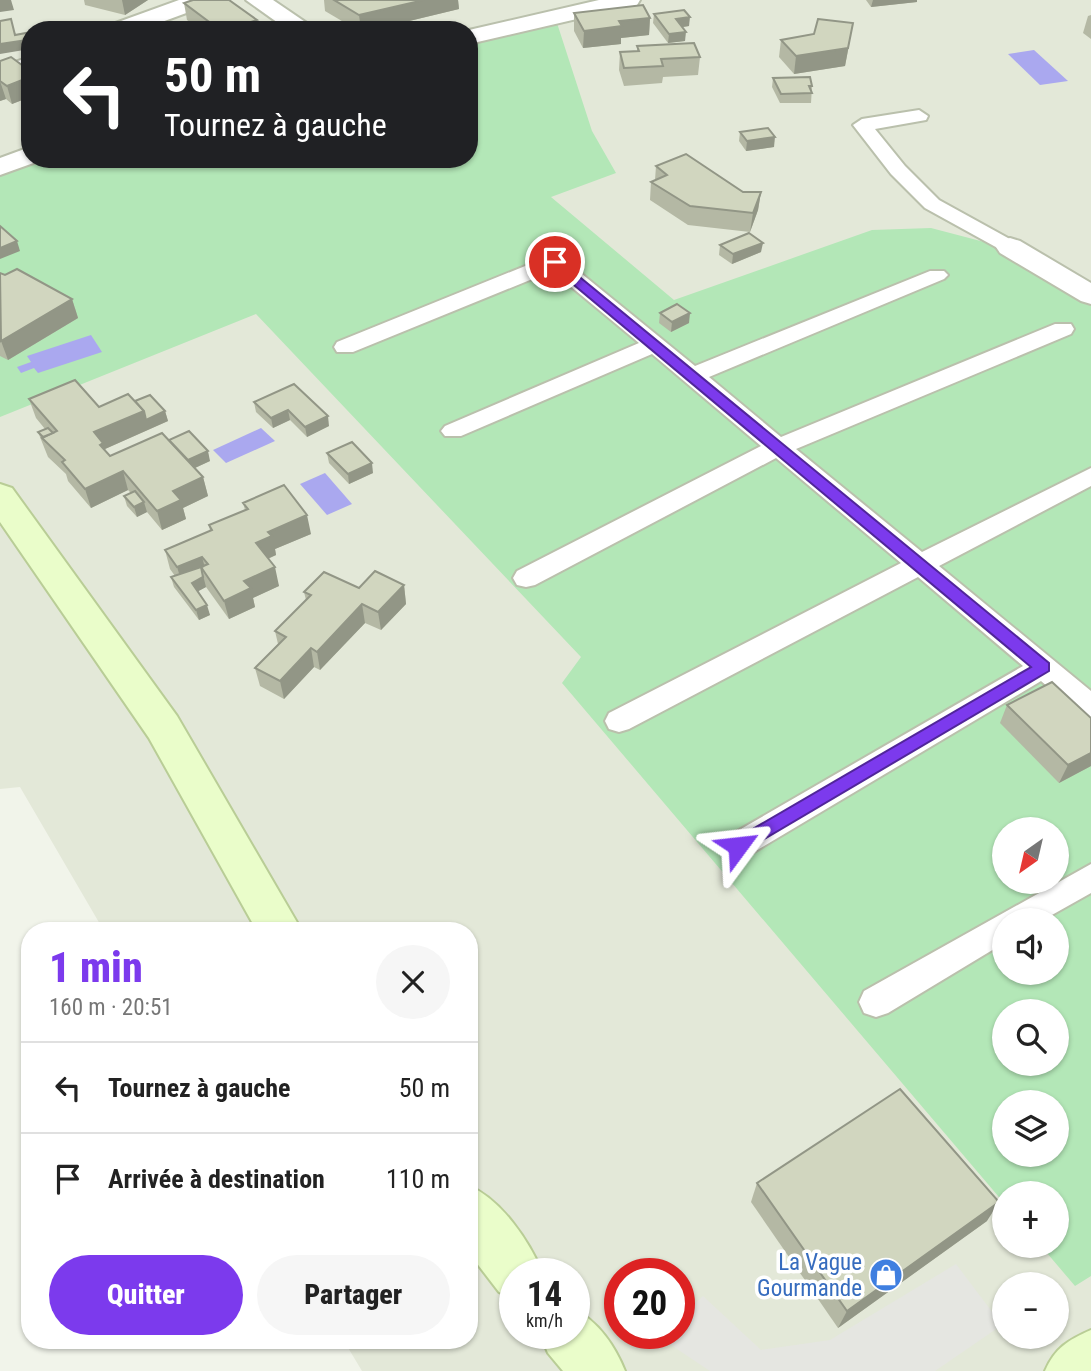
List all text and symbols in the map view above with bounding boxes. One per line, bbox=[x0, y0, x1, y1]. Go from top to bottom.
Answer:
text: 50 m bbox=[164, 47, 261, 104]
icon: left bbox=[49, 49, 140, 140]
text: Tournez à gauche bbox=[164, 106, 387, 144]
pin bbox=[525, 232, 585, 292]
icon: arrive bbox=[536, 243, 574, 281]
position arrow bbox=[701, 809, 775, 883]
north arrow bbox=[992, 817, 1069, 894]
map controls bbox=[992, 817, 1069, 1349]
button: sound bbox=[992, 908, 1069, 985]
text: 1 min bbox=[49, 943, 143, 992]
button: close bbox=[376, 945, 450, 1019]
text: 160 m · 20:51 bbox=[49, 994, 173, 1021]
button: search bbox=[992, 999, 1069, 1076]
icon: left bbox=[49, 1069, 87, 1107]
text: Tournez à gauche bbox=[108, 1073, 290, 1103]
text: 50 m bbox=[399, 1073, 450, 1103]
button: layers bbox=[992, 1090, 1069, 1167]
icon: arrive bbox=[49, 1160, 87, 1198]
text: Arrivée à destination bbox=[108, 1164, 325, 1194]
text: 110 m bbox=[386, 1164, 450, 1194]
button: + bbox=[992, 1181, 1069, 1258]
place label: La Vague Gourmande bbox=[757, 1249, 862, 1302]
button: Quitter bbox=[49, 1255, 243, 1335]
button: Partager bbox=[257, 1255, 450, 1335]
shop icon: La Vague Gourmande bbox=[867, 1256, 905, 1294]
speed limit sign: 20 bbox=[604, 1258, 695, 1349]
button: − bbox=[992, 1272, 1069, 1349]
text: 14 bbox=[527, 1274, 562, 1315]
text: km/h bbox=[526, 1310, 563, 1331]

